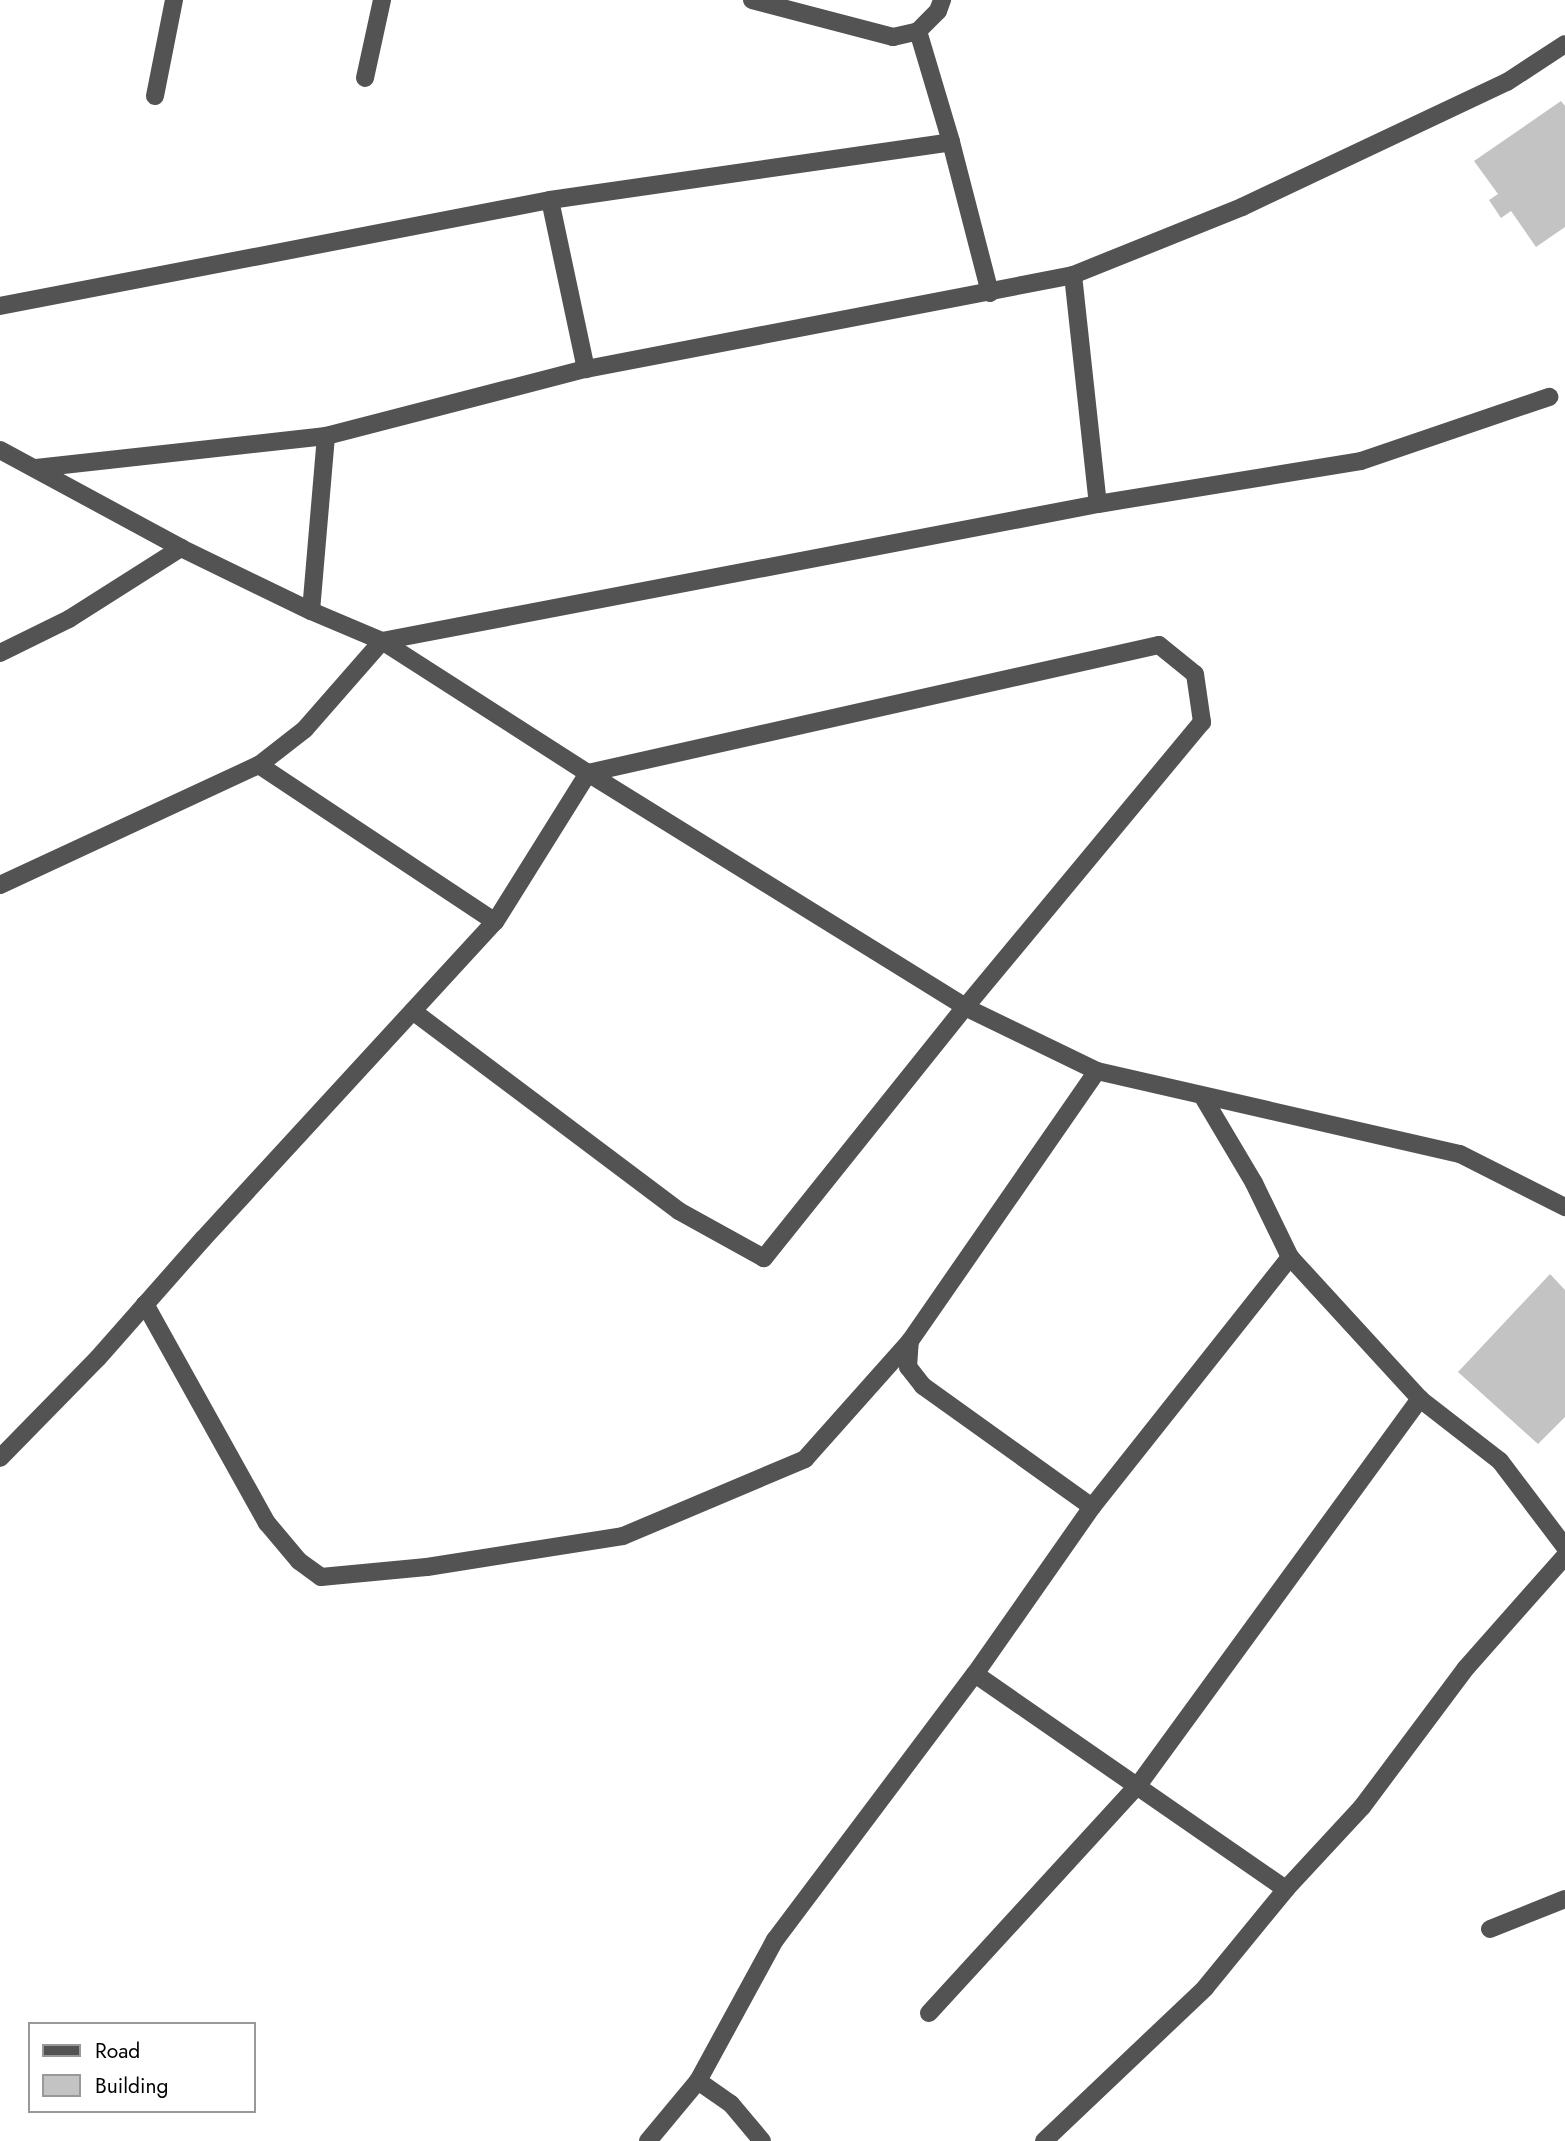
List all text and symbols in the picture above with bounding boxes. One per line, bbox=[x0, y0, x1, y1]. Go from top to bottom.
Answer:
legend bbox=[28, 2022, 256, 2113]
text: Road bbox=[95, 2036, 140, 2066]
text: Building bbox=[95, 2071, 168, 2101]

